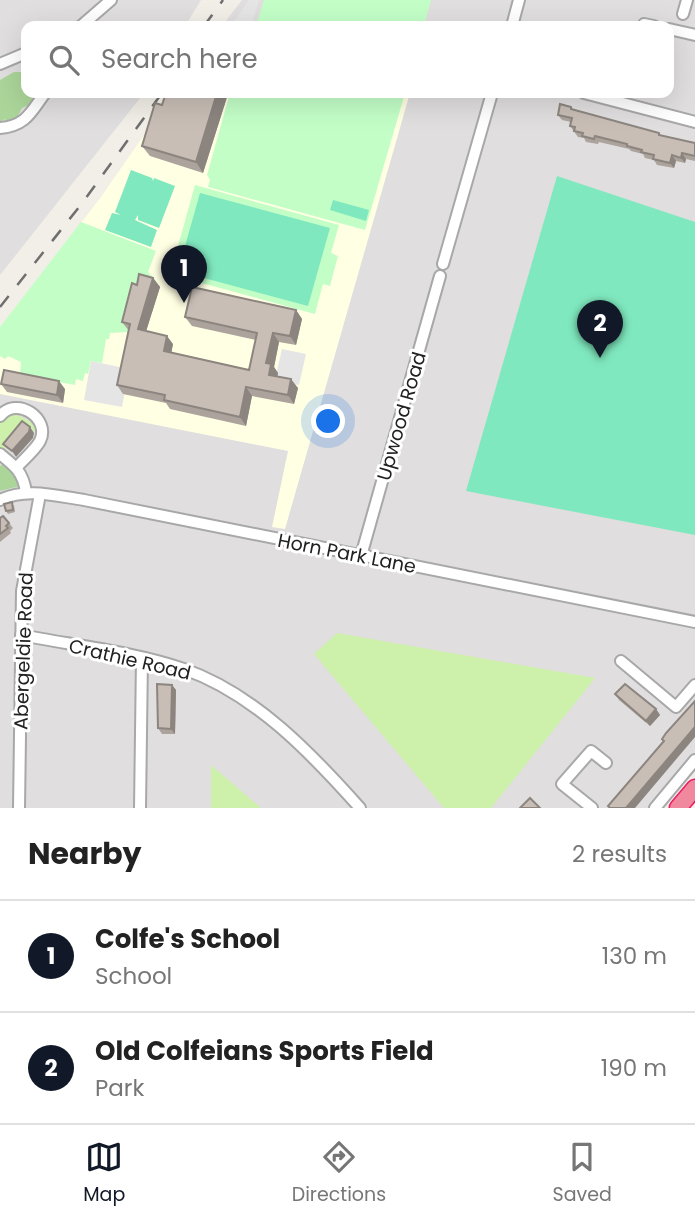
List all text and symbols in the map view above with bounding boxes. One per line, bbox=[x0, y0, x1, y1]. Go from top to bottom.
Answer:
search box bbox=[21, 21, 674, 98]
icon: search bbox=[45, 41, 83, 79]
text: Search here bbox=[101, 41, 258, 77]
pin: 1 bbox=[161, 245, 207, 303]
pin: 2 bbox=[577, 300, 623, 358]
street label: Upwood Road bbox=[370, 349, 433, 484]
your location bbox=[311, 404, 345, 438]
street label: Horn Park Lane bbox=[275, 527, 418, 580]
street label: Abergeldie Road bbox=[7, 572, 40, 730]
street label: Crathie Road bbox=[66, 632, 194, 687]
text: Nearby bbox=[28, 832, 142, 875]
text: 2 results bbox=[572, 838, 667, 870]
text: Colfe's School bbox=[95, 921, 280, 957]
text: 1 bbox=[47, 940, 55, 972]
text: 130 m bbox=[602, 940, 667, 972]
text: School bbox=[95, 960, 172, 992]
text: Old Colfeians Sports Field bbox=[95, 1033, 434, 1069]
text: 2 bbox=[44, 1052, 58, 1084]
text: 190 m bbox=[601, 1052, 667, 1084]
text: Park bbox=[95, 1072, 144, 1104]
tab: Map bbox=[83, 1138, 125, 1209]
tab: Directions bbox=[292, 1138, 386, 1209]
tab: Saved bbox=[553, 1138, 612, 1209]

